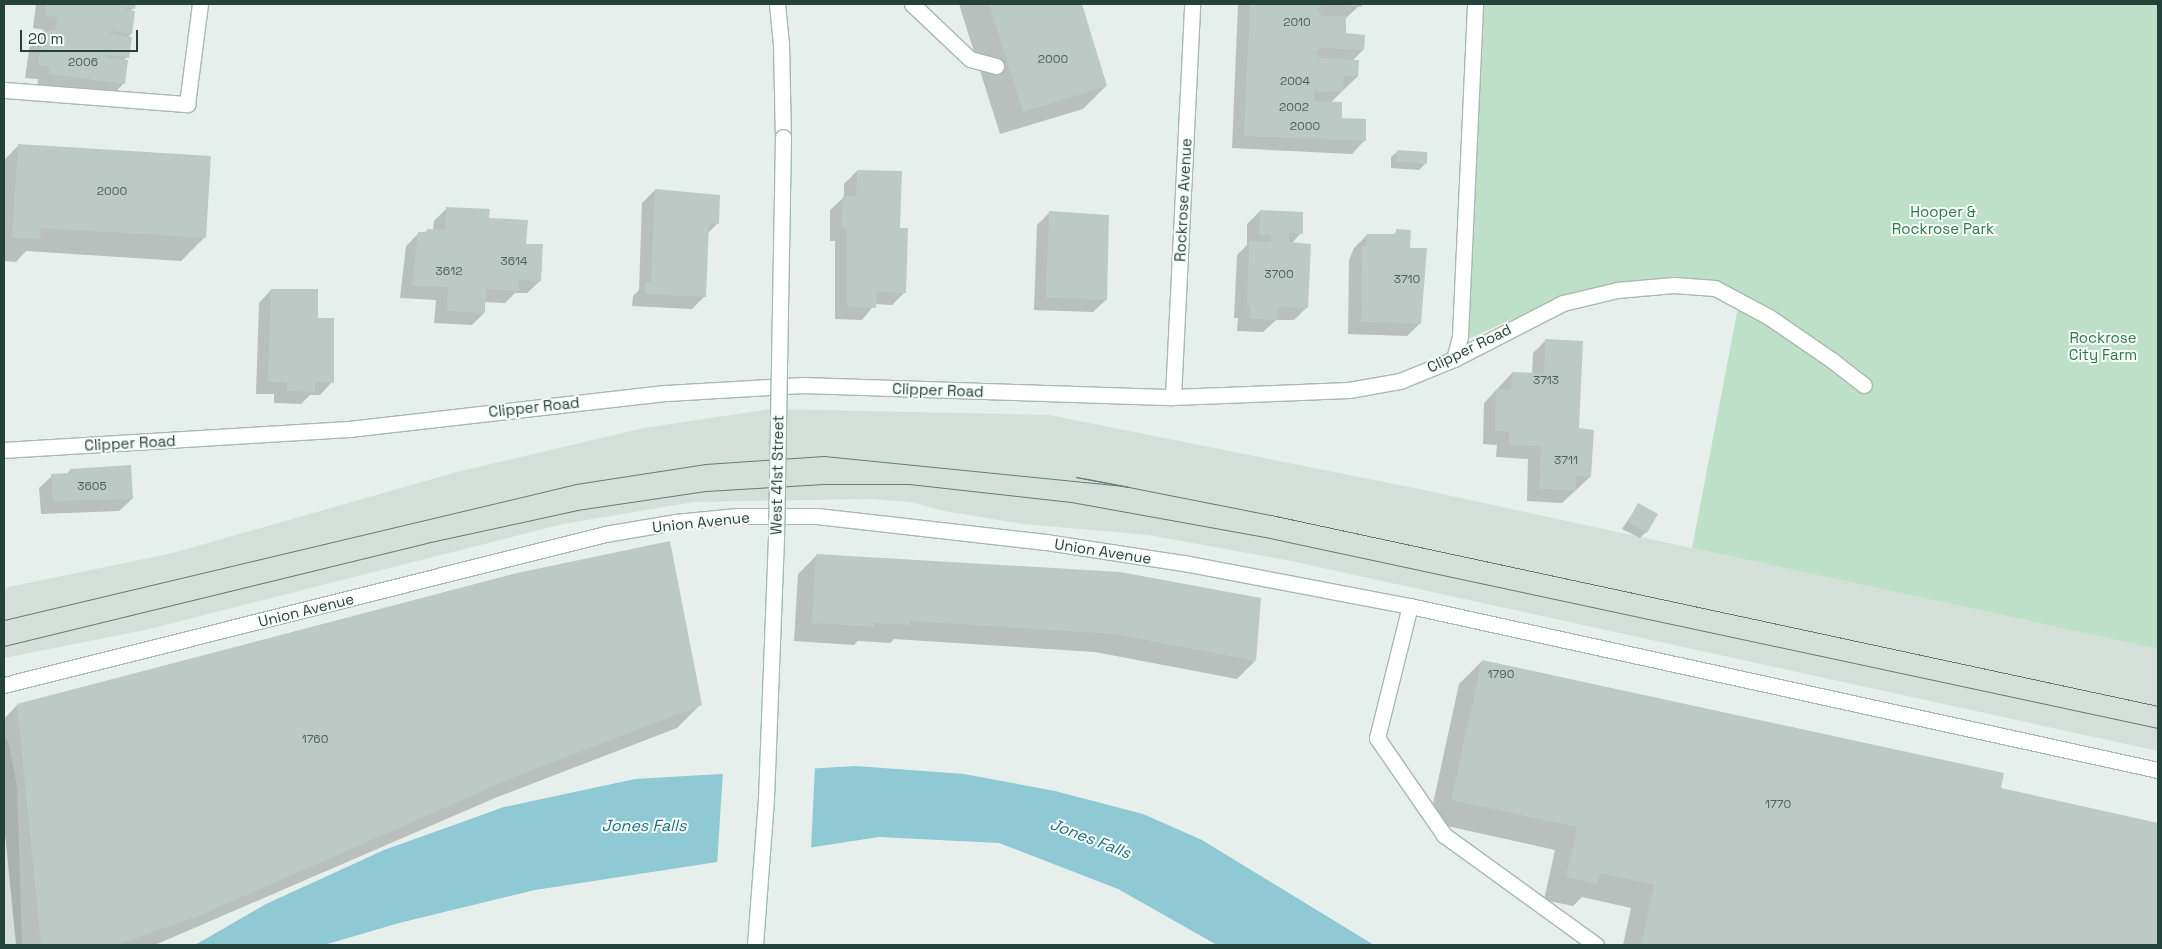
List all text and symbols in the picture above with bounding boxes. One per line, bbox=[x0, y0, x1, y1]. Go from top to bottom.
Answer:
house number: 2010 bbox=[1283, 16, 1311, 30]
scale bar bbox=[22, 20, 140, 52]
text: 20 m bbox=[28, 29, 63, 48]
house number: 2000 bbox=[1038, 53, 1068, 67]
house number: 2006 bbox=[68, 56, 98, 70]
house number: 2004 bbox=[1280, 75, 1310, 89]
house number: 2002 bbox=[1279, 101, 1309, 115]
house number: 2000 bbox=[1290, 120, 1320, 134]
street label: Rockrose Avenue bbox=[1171, 138, 1195, 262]
house number: 2000 bbox=[97, 185, 127, 199]
park label: Hooper & Rockrose Park bbox=[1892, 202, 1994, 237]
house number: 3614 bbox=[500, 255, 528, 269]
house number: 3612 bbox=[436, 265, 462, 279]
house number: 3700 bbox=[1264, 268, 1294, 282]
house number: 3710 bbox=[1394, 273, 1420, 287]
street label: Clipper Road bbox=[1424, 320, 1514, 376]
park label: Rockrose City Farm bbox=[2069, 328, 2137, 363]
house number: 3713 bbox=[1533, 374, 1559, 388]
street label: Clipper Road bbox=[892, 379, 984, 401]
street label: Clipper Road bbox=[488, 393, 580, 421]
street label: West 41st Street bbox=[767, 415, 787, 535]
street label: Clipper Road bbox=[84, 432, 176, 454]
house number: 3711 bbox=[1554, 454, 1578, 468]
house number: 3605 bbox=[77, 480, 107, 494]
street label: Union Avenue bbox=[651, 508, 751, 536]
street label: Union Avenue bbox=[1053, 534, 1153, 568]
street label: Union Avenue bbox=[256, 589, 356, 631]
house number: 1790 bbox=[1488, 668, 1514, 682]
house number: 1760 bbox=[302, 733, 328, 747]
house number: 1770 bbox=[1765, 798, 1791, 812]
water label: Jones Falls bbox=[1047, 815, 1133, 863]
water label: Jones Falls bbox=[602, 816, 686, 836]

